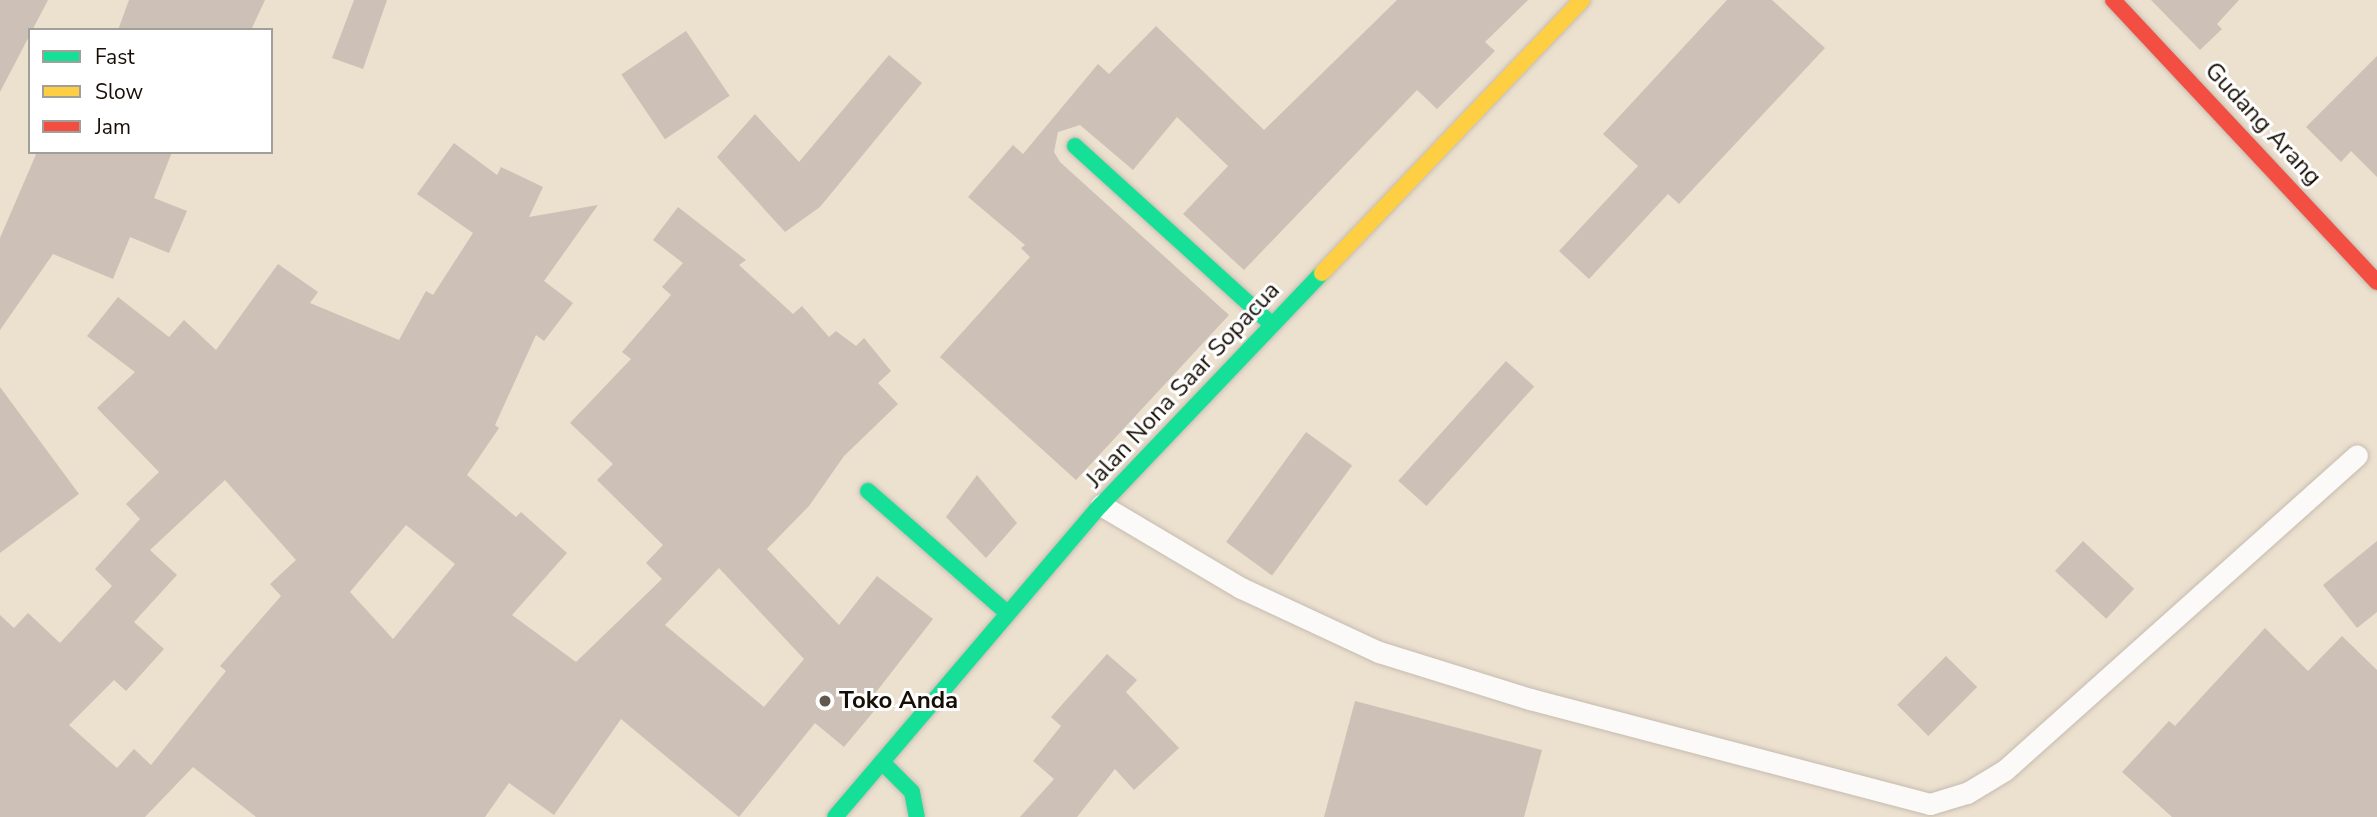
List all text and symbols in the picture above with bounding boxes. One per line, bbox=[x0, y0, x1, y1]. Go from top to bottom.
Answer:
legend bbox=[28, 28, 273, 154]
text: Fast bbox=[95, 43, 135, 71]
street label: Gudang Arang bbox=[2199, 56, 2327, 192]
text: Slow bbox=[95, 78, 143, 106]
text: Jam bbox=[95, 113, 131, 141]
street label: Jalan Nona Saar Sopacua bbox=[1080, 276, 1286, 494]
place label: Toko Anda bbox=[839, 687, 958, 715]
marker: Toko Anda bbox=[817, 693, 833, 709]

